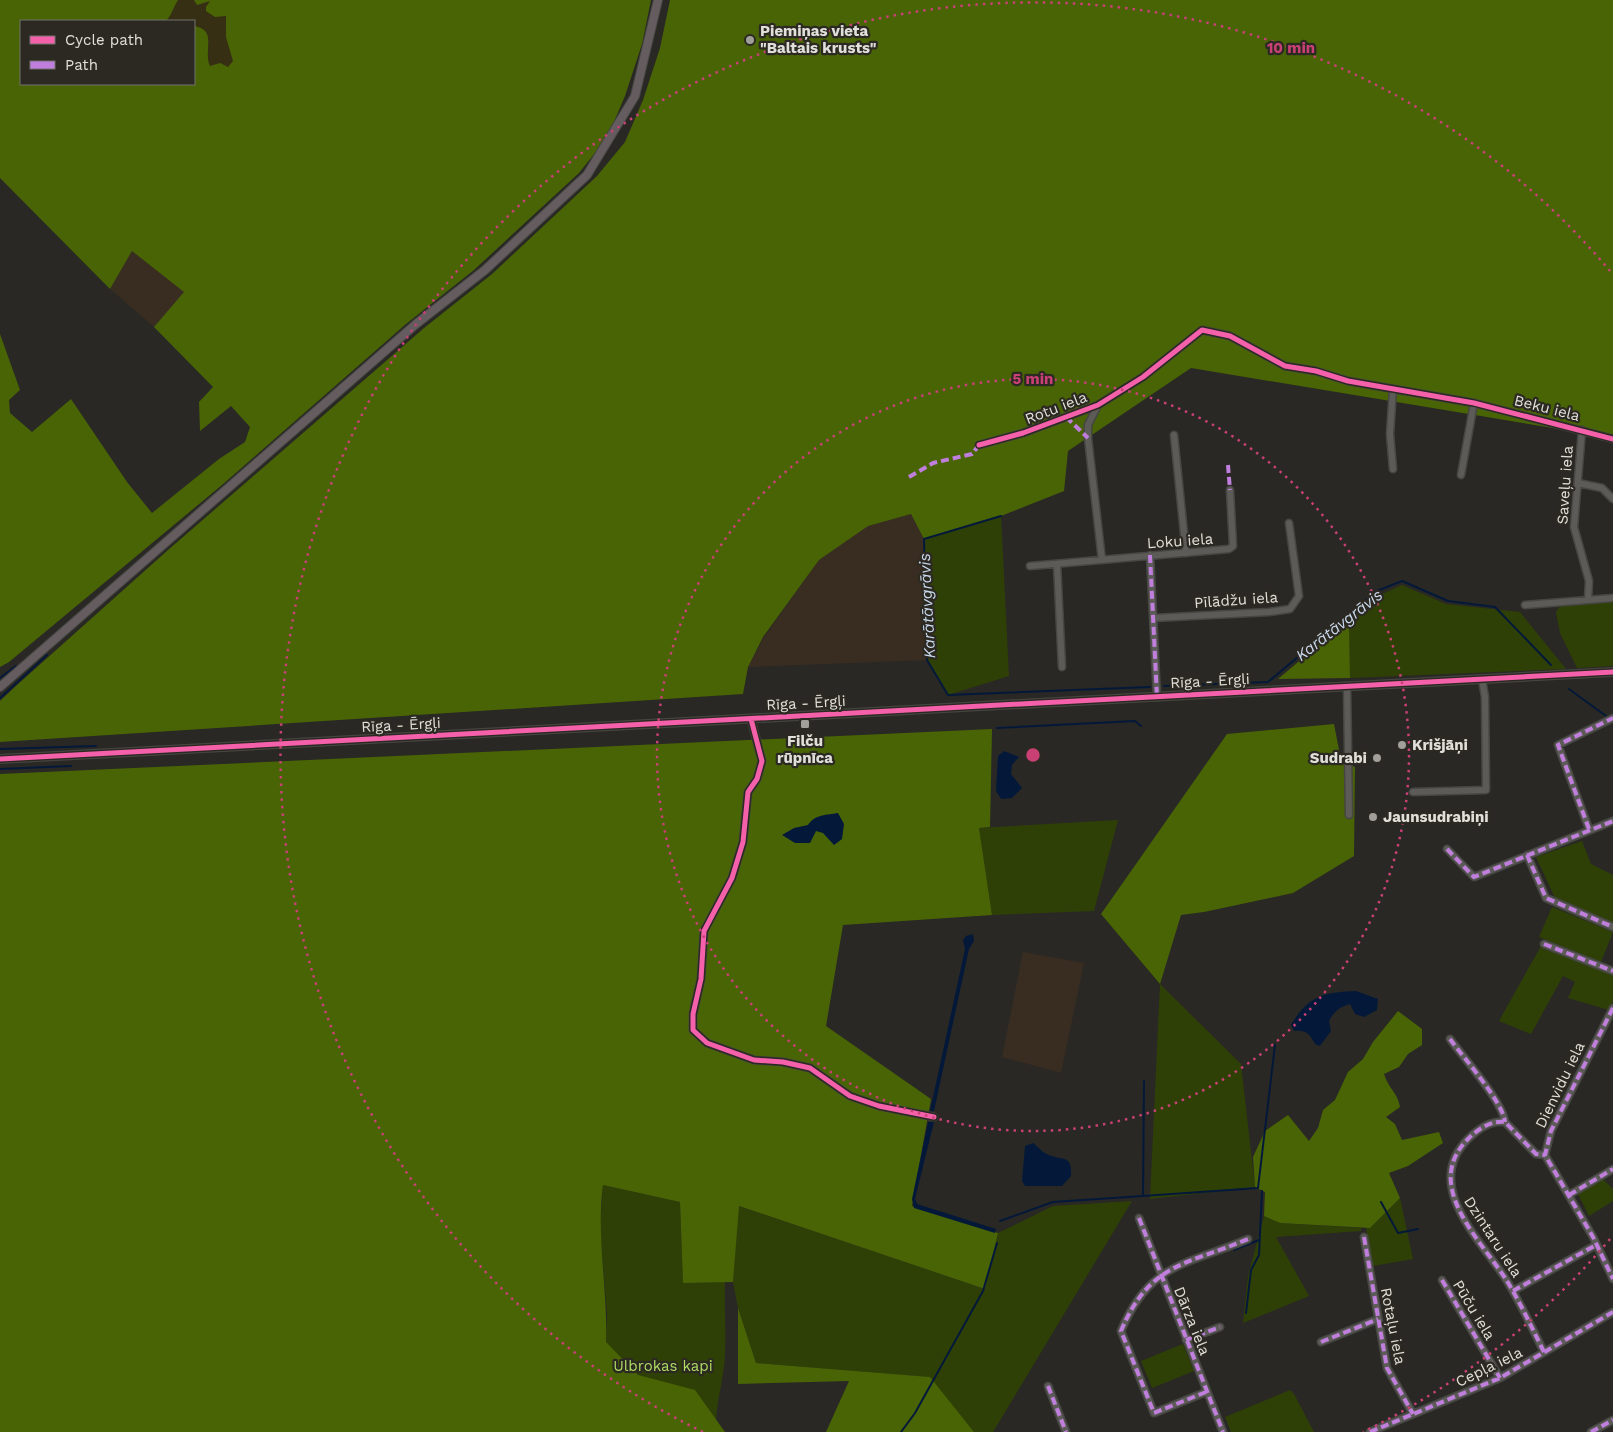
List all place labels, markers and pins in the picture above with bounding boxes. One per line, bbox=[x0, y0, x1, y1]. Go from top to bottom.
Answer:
place label: Piemiņas vieta "Baltais krusts" bbox=[760, 22, 877, 57]
marker: Piemiņas vieta "Baltais krusts" bbox=[744, 34, 756, 46]
marker: Filču rūpnīca bbox=[799, 718, 811, 730]
place label: Filču rūpnīca bbox=[777, 732, 833, 767]
place label: Krišjāņi bbox=[1412, 736, 1468, 754]
marker: Krišjāņi bbox=[1396, 739, 1408, 751]
centre of rings bbox=[1024, 746, 1042, 764]
place label: Sudrabi bbox=[1310, 749, 1367, 767]
marker: Sudrabi bbox=[1371, 752, 1383, 764]
place label: Jaunsudrabiņi bbox=[1383, 808, 1489, 826]
marker: Jaunsudrabiņi bbox=[1367, 811, 1379, 823]

